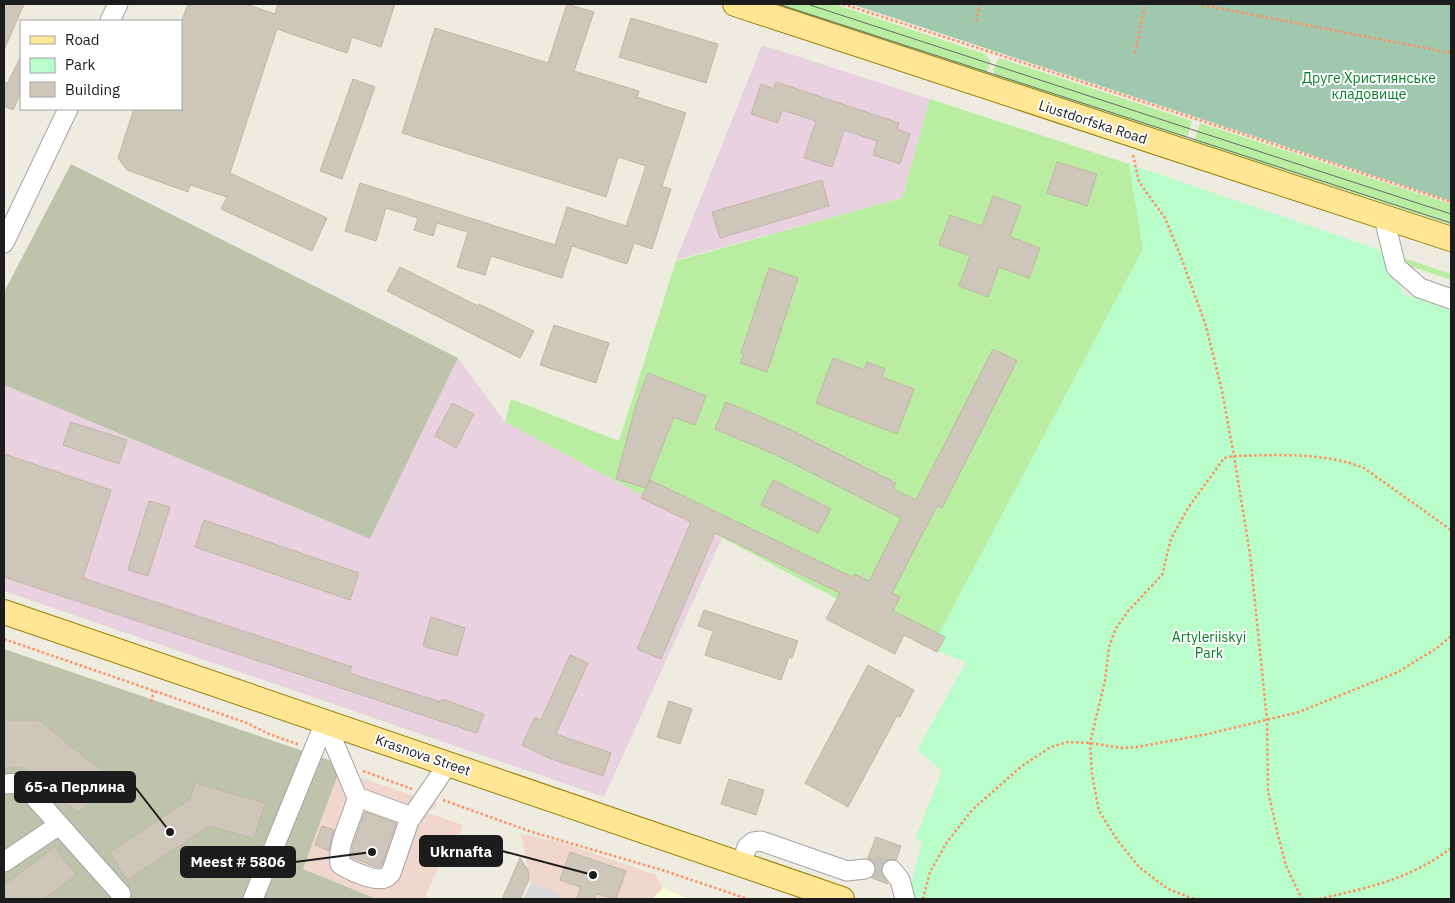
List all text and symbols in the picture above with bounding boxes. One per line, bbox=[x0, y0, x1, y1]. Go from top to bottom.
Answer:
legend bbox=[20, 20, 182, 110]
text: Road bbox=[65, 30, 100, 49]
text: Park bbox=[65, 55, 95, 74]
park label: Друге Християнське кладовище bbox=[1302, 69, 1436, 103]
text: Building bbox=[65, 80, 120, 99]
street label: Liustdorfska Road bbox=[1037, 96, 1149, 148]
park label: Artyleriiskyi Park bbox=[1172, 628, 1246, 662]
street label: Krasnova Street bbox=[373, 730, 473, 780]
callout: 65-а Перлина bbox=[15, 772, 135, 802]
text: 65-а Перлина bbox=[25, 777, 126, 796]
callout: Ukrnafta bbox=[420, 836, 502, 866]
text: Ukrnafta bbox=[430, 842, 493, 861]
callout: Meest # 5806 bbox=[181, 847, 295, 877]
text: Meest # 5806 bbox=[191, 852, 285, 871]

